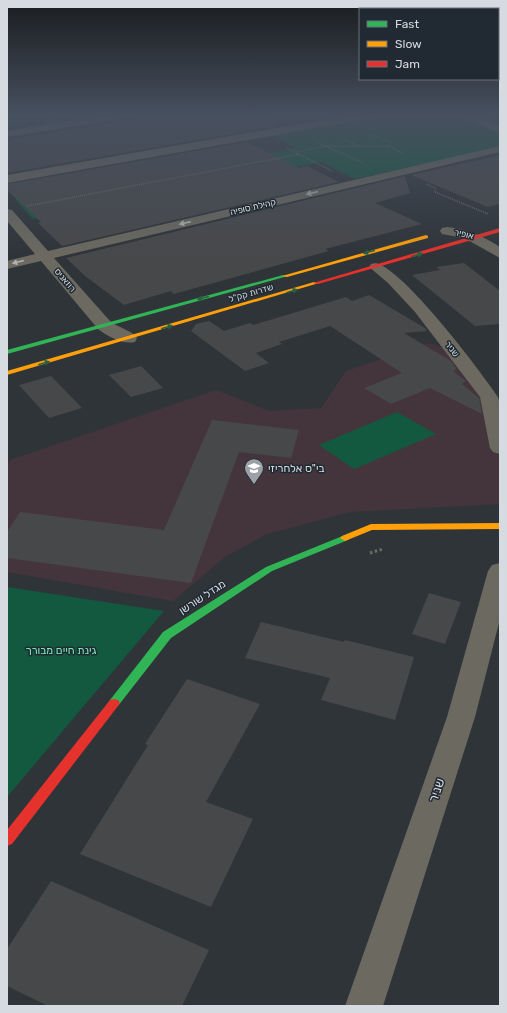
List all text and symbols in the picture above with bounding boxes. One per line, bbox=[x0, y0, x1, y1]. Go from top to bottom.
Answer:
legend bbox=[359, 8, 499, 80]
text: Fast bbox=[395, 17, 419, 31]
text: Slow bbox=[395, 37, 422, 51]
text: Jam bbox=[395, 57, 420, 71]
one-way arrow bbox=[306, 190, 318, 196]
street label: קהילת סופיה bbox=[229, 197, 277, 217]
one-way arrow bbox=[179, 220, 192, 226]
street label: אופיר bbox=[453, 227, 475, 241]
one-way arrow bbox=[362, 250, 375, 256]
one-way arrow bbox=[411, 252, 423, 258]
one-way arrow bbox=[12, 259, 24, 265]
street label: רוזאניס bbox=[52, 266, 78, 294]
street label: שדרות קק"ל bbox=[228, 282, 274, 304]
one-way arrow bbox=[286, 288, 298, 294]
one-way arrow bbox=[196, 295, 208, 301]
one-way arrow bbox=[161, 324, 173, 330]
street label: שניר bbox=[443, 339, 461, 359]
one-way arrow bbox=[38, 359, 51, 365]
school or university icon: בי"ס אלחריזי bbox=[243, 457, 265, 485]
place label: בי"ס אלחריזי bbox=[268, 462, 324, 475]
street label: מגדל שורשן bbox=[176, 577, 228, 617]
park label: גינת חיים מבורך bbox=[25, 644, 97, 657]
street label: שניר bbox=[425, 776, 448, 804]

